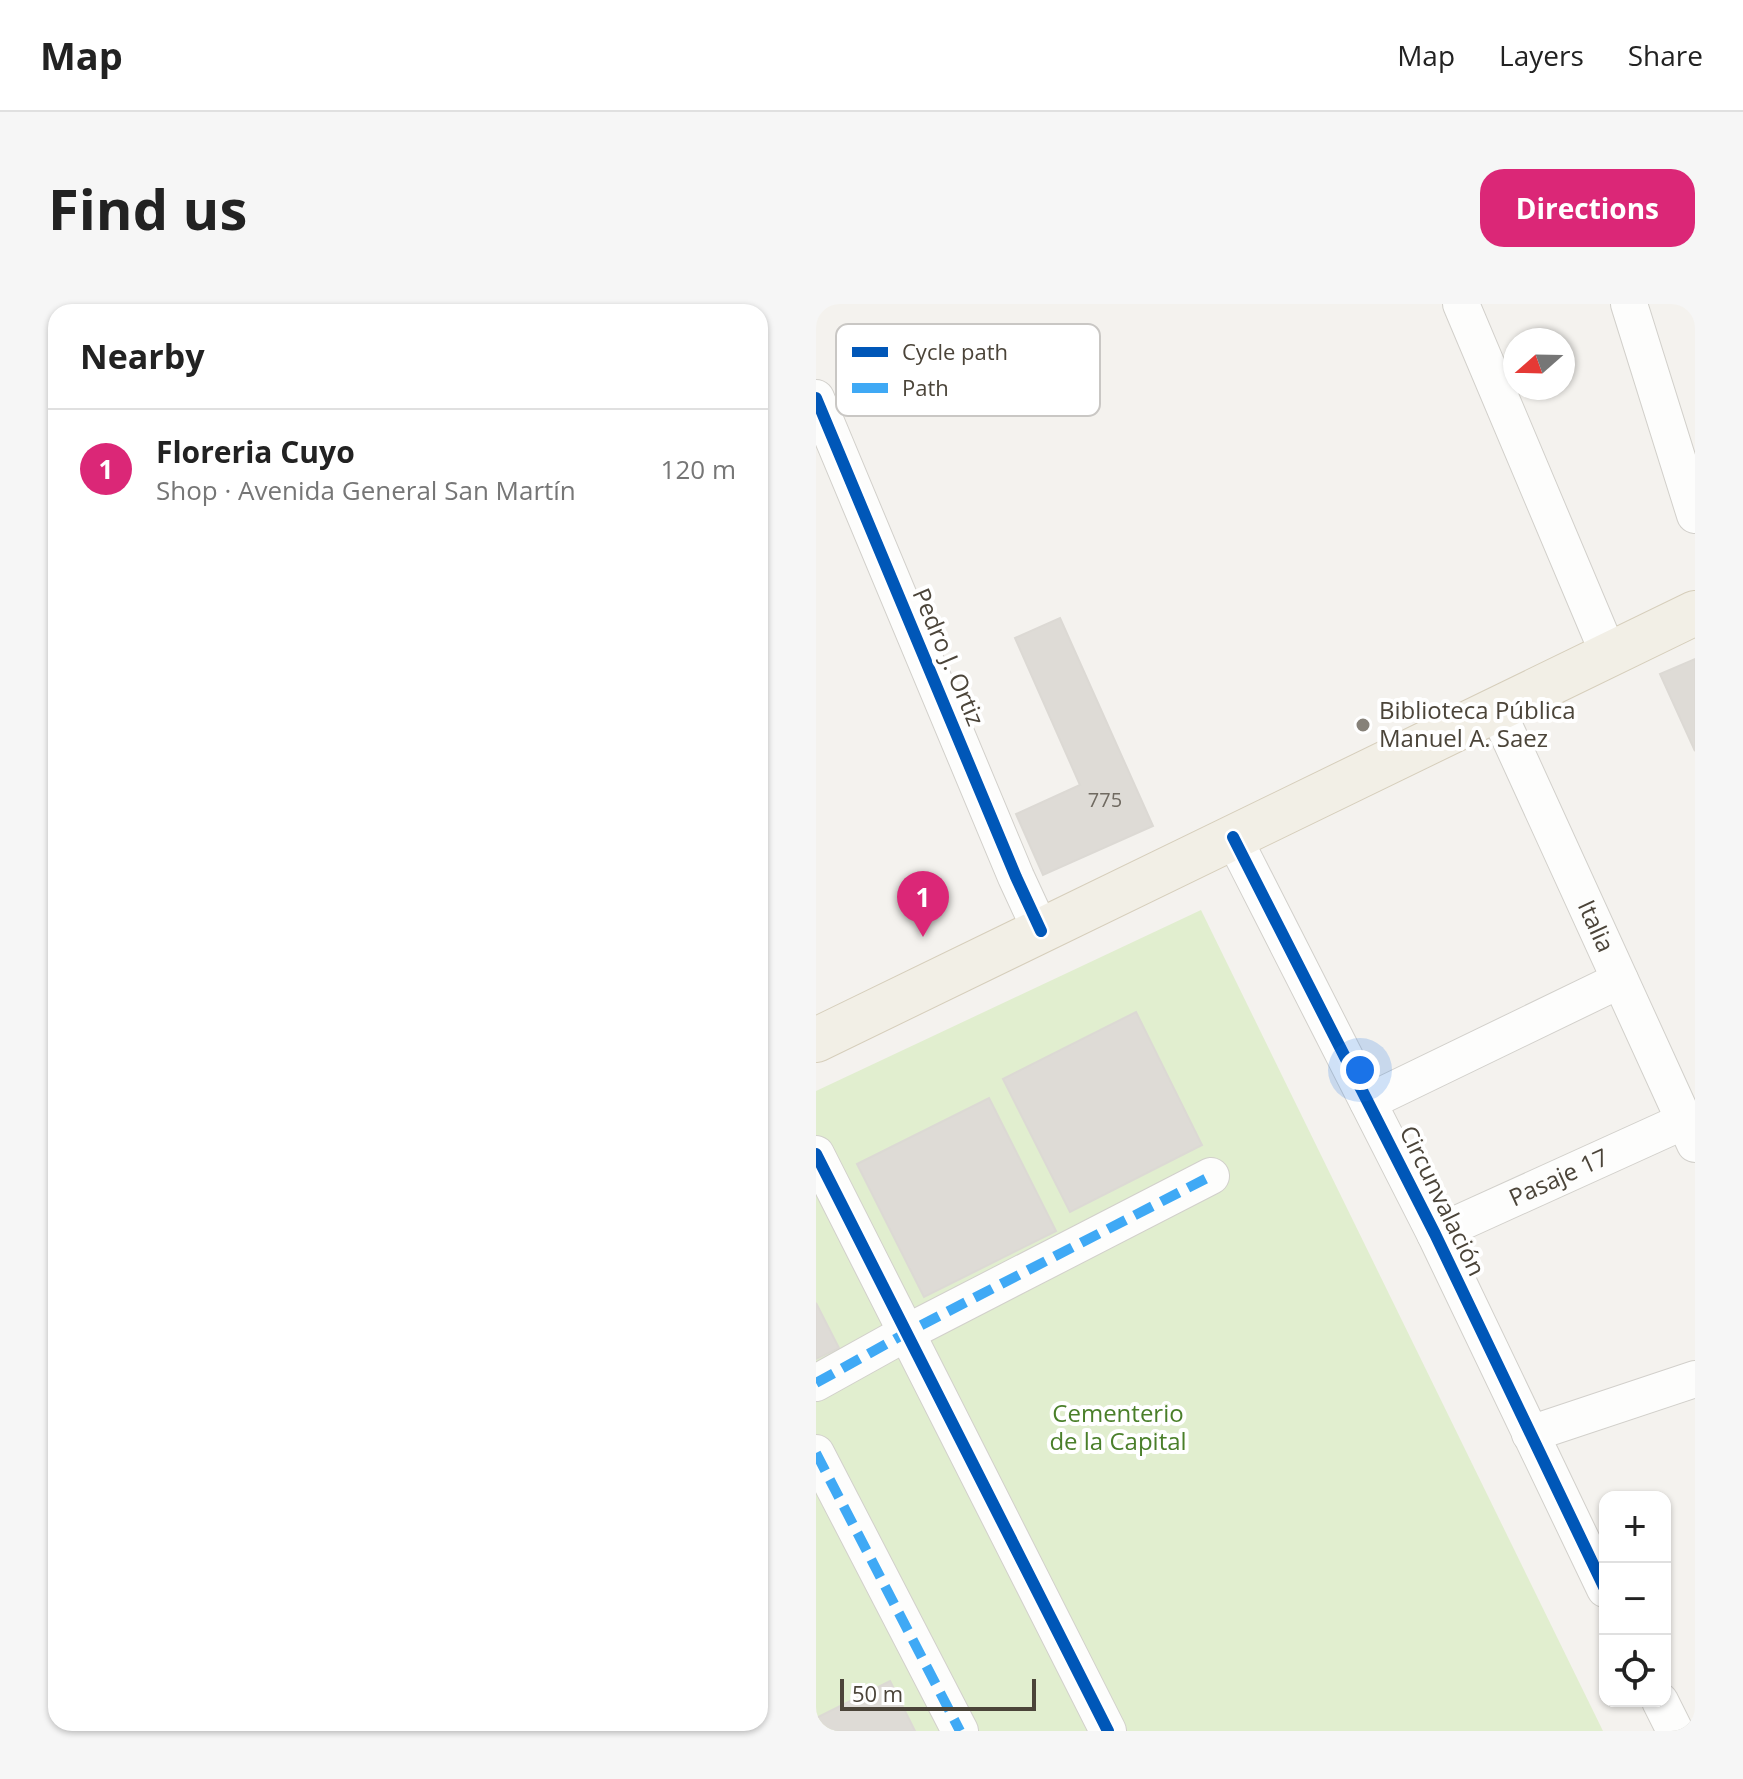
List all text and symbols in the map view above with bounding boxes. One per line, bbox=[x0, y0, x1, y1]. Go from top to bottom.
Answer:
text: Map bbox=[40, 29, 123, 81]
text: Map bbox=[1397, 36, 1455, 74]
text: Layers bbox=[1499, 36, 1584, 74]
text: Share bbox=[1628, 36, 1703, 74]
button: Directions bbox=[1480, 169, 1695, 247]
text: Find us bbox=[48, 170, 247, 246]
legend bbox=[836, 324, 1100, 416]
north arrow bbox=[1503, 328, 1575, 400]
text: Nearby bbox=[80, 333, 205, 379]
text: Cycle path bbox=[902, 336, 1008, 366]
text: Path bbox=[902, 372, 949, 402]
text: Floreria Cuyo bbox=[156, 431, 355, 472]
text: 1 bbox=[99, 451, 113, 487]
text: 120 m bbox=[661, 451, 736, 487]
text: Shop · Avenida General San Martín bbox=[156, 472, 576, 508]
street label: Pedro J. Ortiz bbox=[906, 583, 993, 730]
place label: Biblioteca Pública Manuel A. Saez bbox=[1379, 693, 1576, 754]
marker: Biblioteca Pública Manuel A. Saez bbox=[1354, 716, 1372, 734]
house number: 775 bbox=[1088, 786, 1122, 813]
pin: 1 bbox=[897, 871, 949, 937]
street label: Italia bbox=[1571, 894, 1623, 957]
your location bbox=[1340, 1050, 1380, 1090]
street label: Circunvalación bbox=[1393, 1120, 1494, 1281]
street label: Pasaje 17 bbox=[1503, 1140, 1613, 1213]
park label: Cementerio de la Capital bbox=[1049, 1396, 1187, 1457]
map controls bbox=[1599, 1491, 1671, 1707]
button: + bbox=[1599, 1491, 1671, 1563]
button: − bbox=[1599, 1563, 1671, 1635]
button: locate bbox=[1599, 1635, 1671, 1707]
scale bar bbox=[840, 1675, 1036, 1711]
text: 50 m bbox=[852, 1678, 903, 1708]

